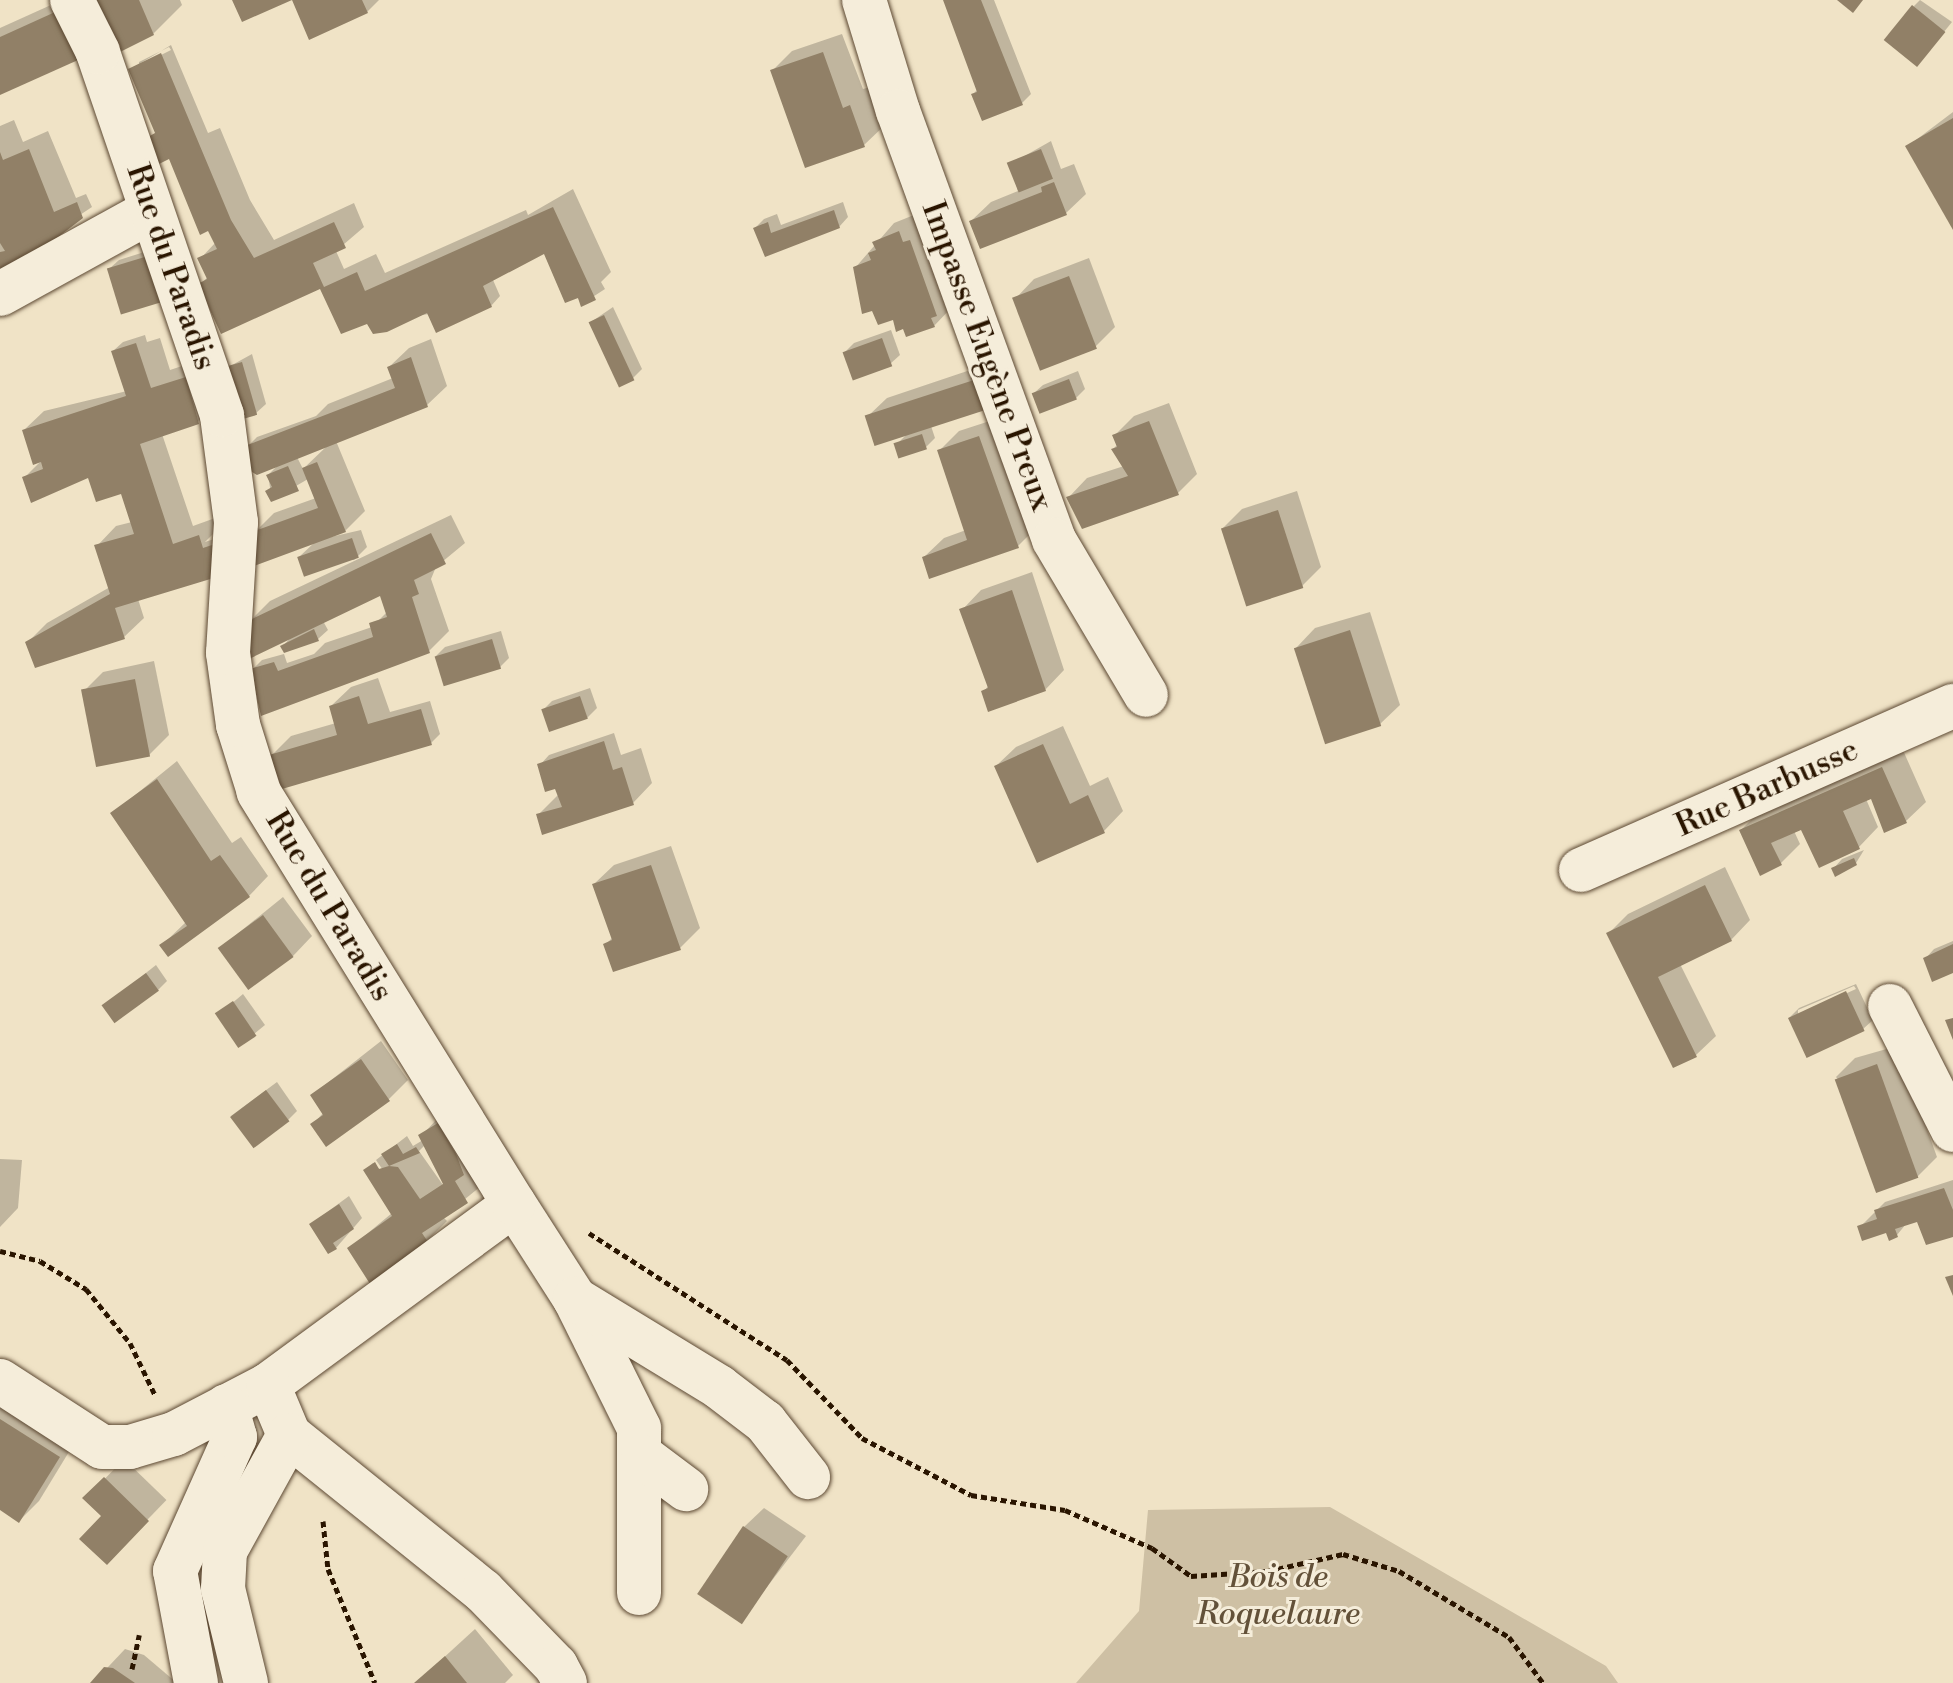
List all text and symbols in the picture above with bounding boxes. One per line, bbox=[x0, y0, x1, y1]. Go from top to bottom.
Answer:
street label: Rue du Paradis bbox=[118, 159, 224, 375]
street label: Impasse Eugène Preux bbox=[913, 196, 1061, 516]
street label: Rue Barbusse bbox=[1670, 731, 1864, 845]
street label: Rue du Paradis bbox=[257, 804, 401, 1008]
park label: Bois de Roquelaure bbox=[1196, 1559, 1360, 1634]

